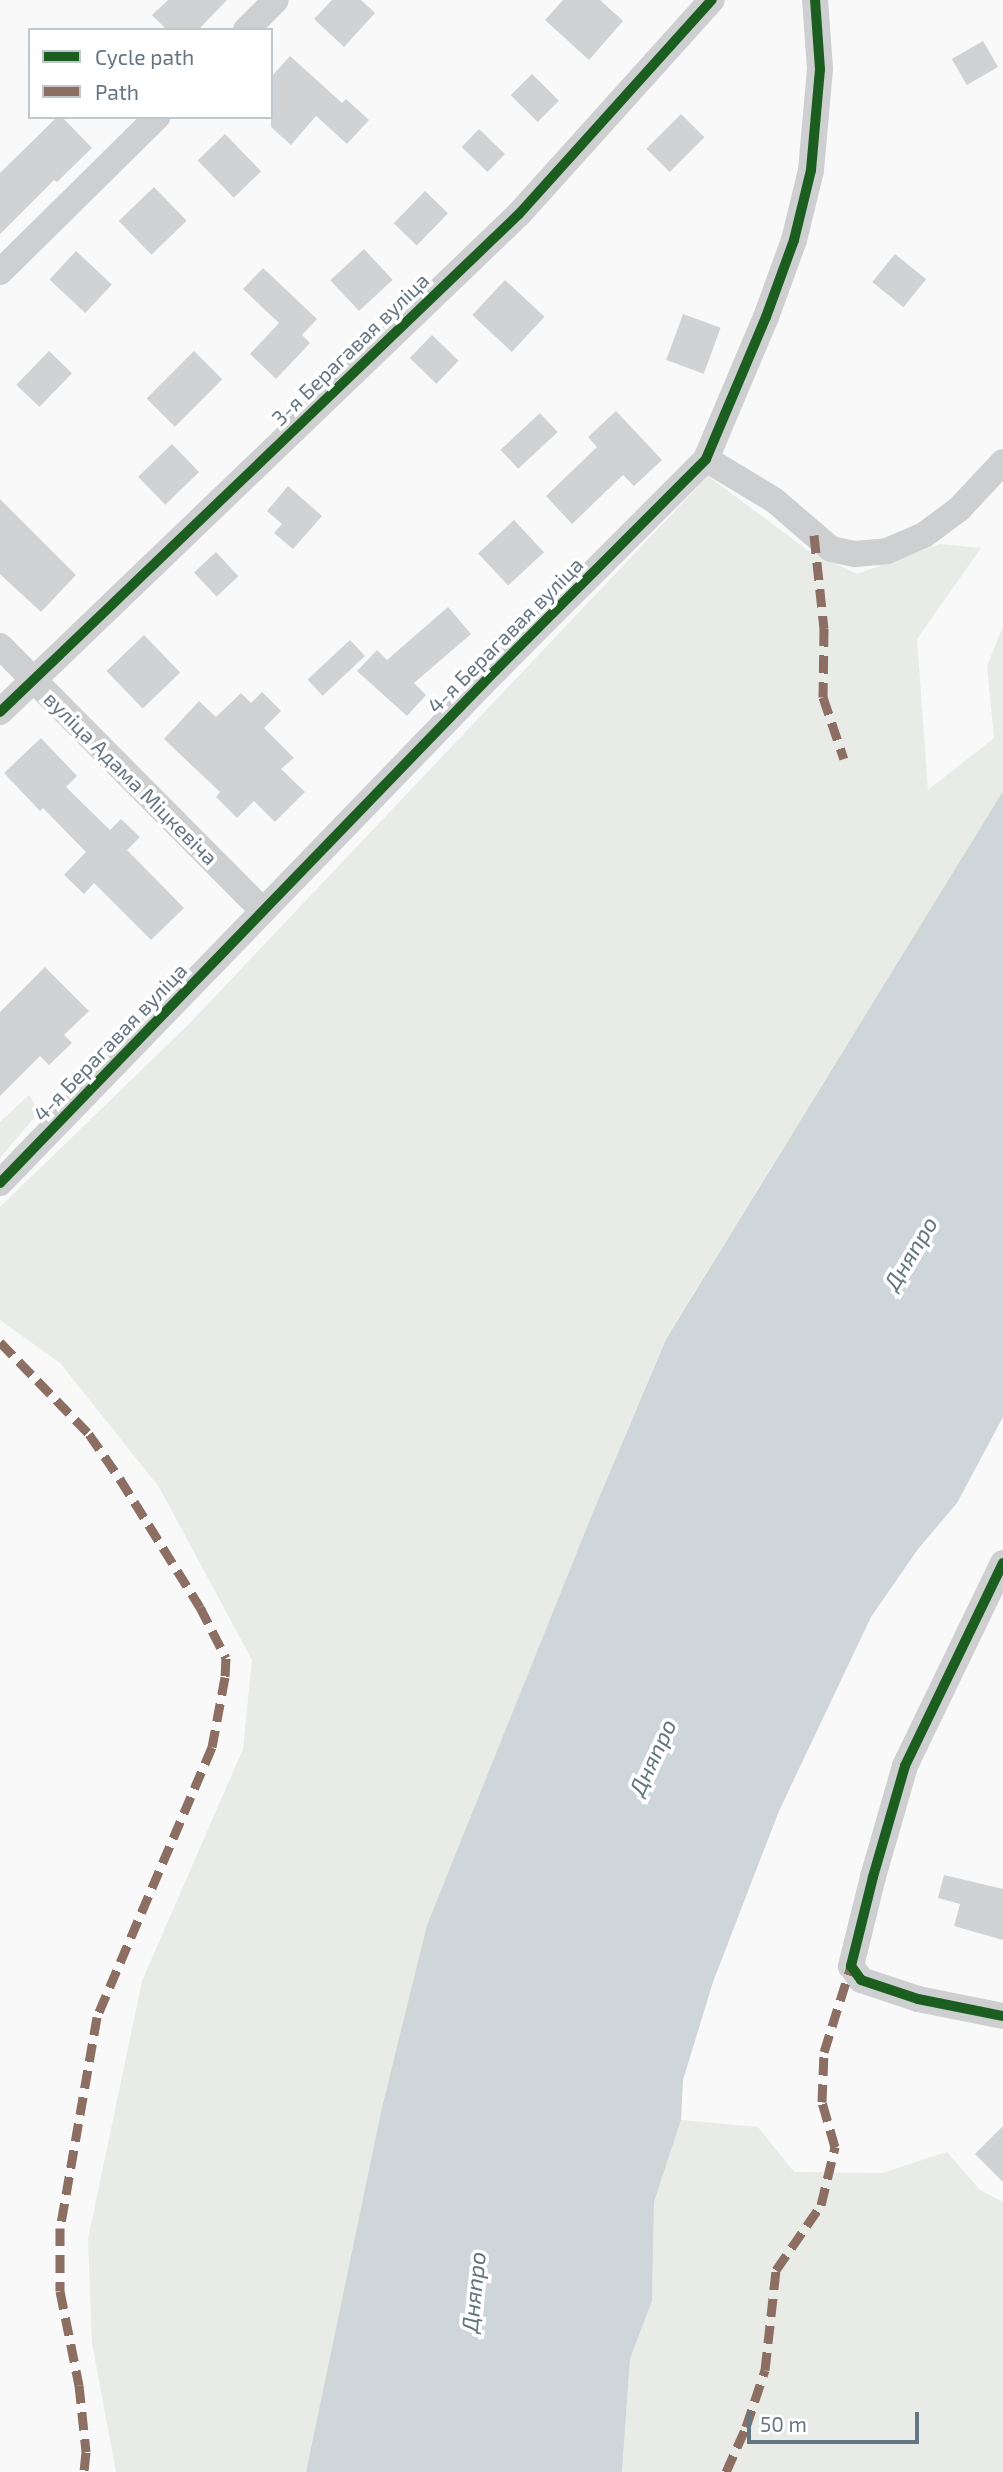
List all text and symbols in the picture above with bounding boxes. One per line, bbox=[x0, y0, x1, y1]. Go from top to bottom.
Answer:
legend bbox=[28, 28, 273, 119]
text: Cycle path bbox=[95, 44, 194, 69]
text: Path bbox=[95, 79, 139, 104]
street label: 3-я Берагавая вуліца bbox=[266, 267, 434, 431]
street label: 4-я Берагавая вуліца bbox=[422, 552, 588, 718]
street label: вуліца Адама Міцкевіча bbox=[39, 686, 223, 870]
street label: 4-я Берагавая вуліца bbox=[28, 958, 192, 1126]
water label: Дняпро bbox=[877, 1211, 943, 1295]
water label: Дняпро bbox=[622, 1714, 682, 1800]
water label: Дняпро bbox=[455, 2250, 491, 2334]
scale bar bbox=[751, 2398, 922, 2442]
text: 50 m bbox=[760, 2411, 807, 2436]

